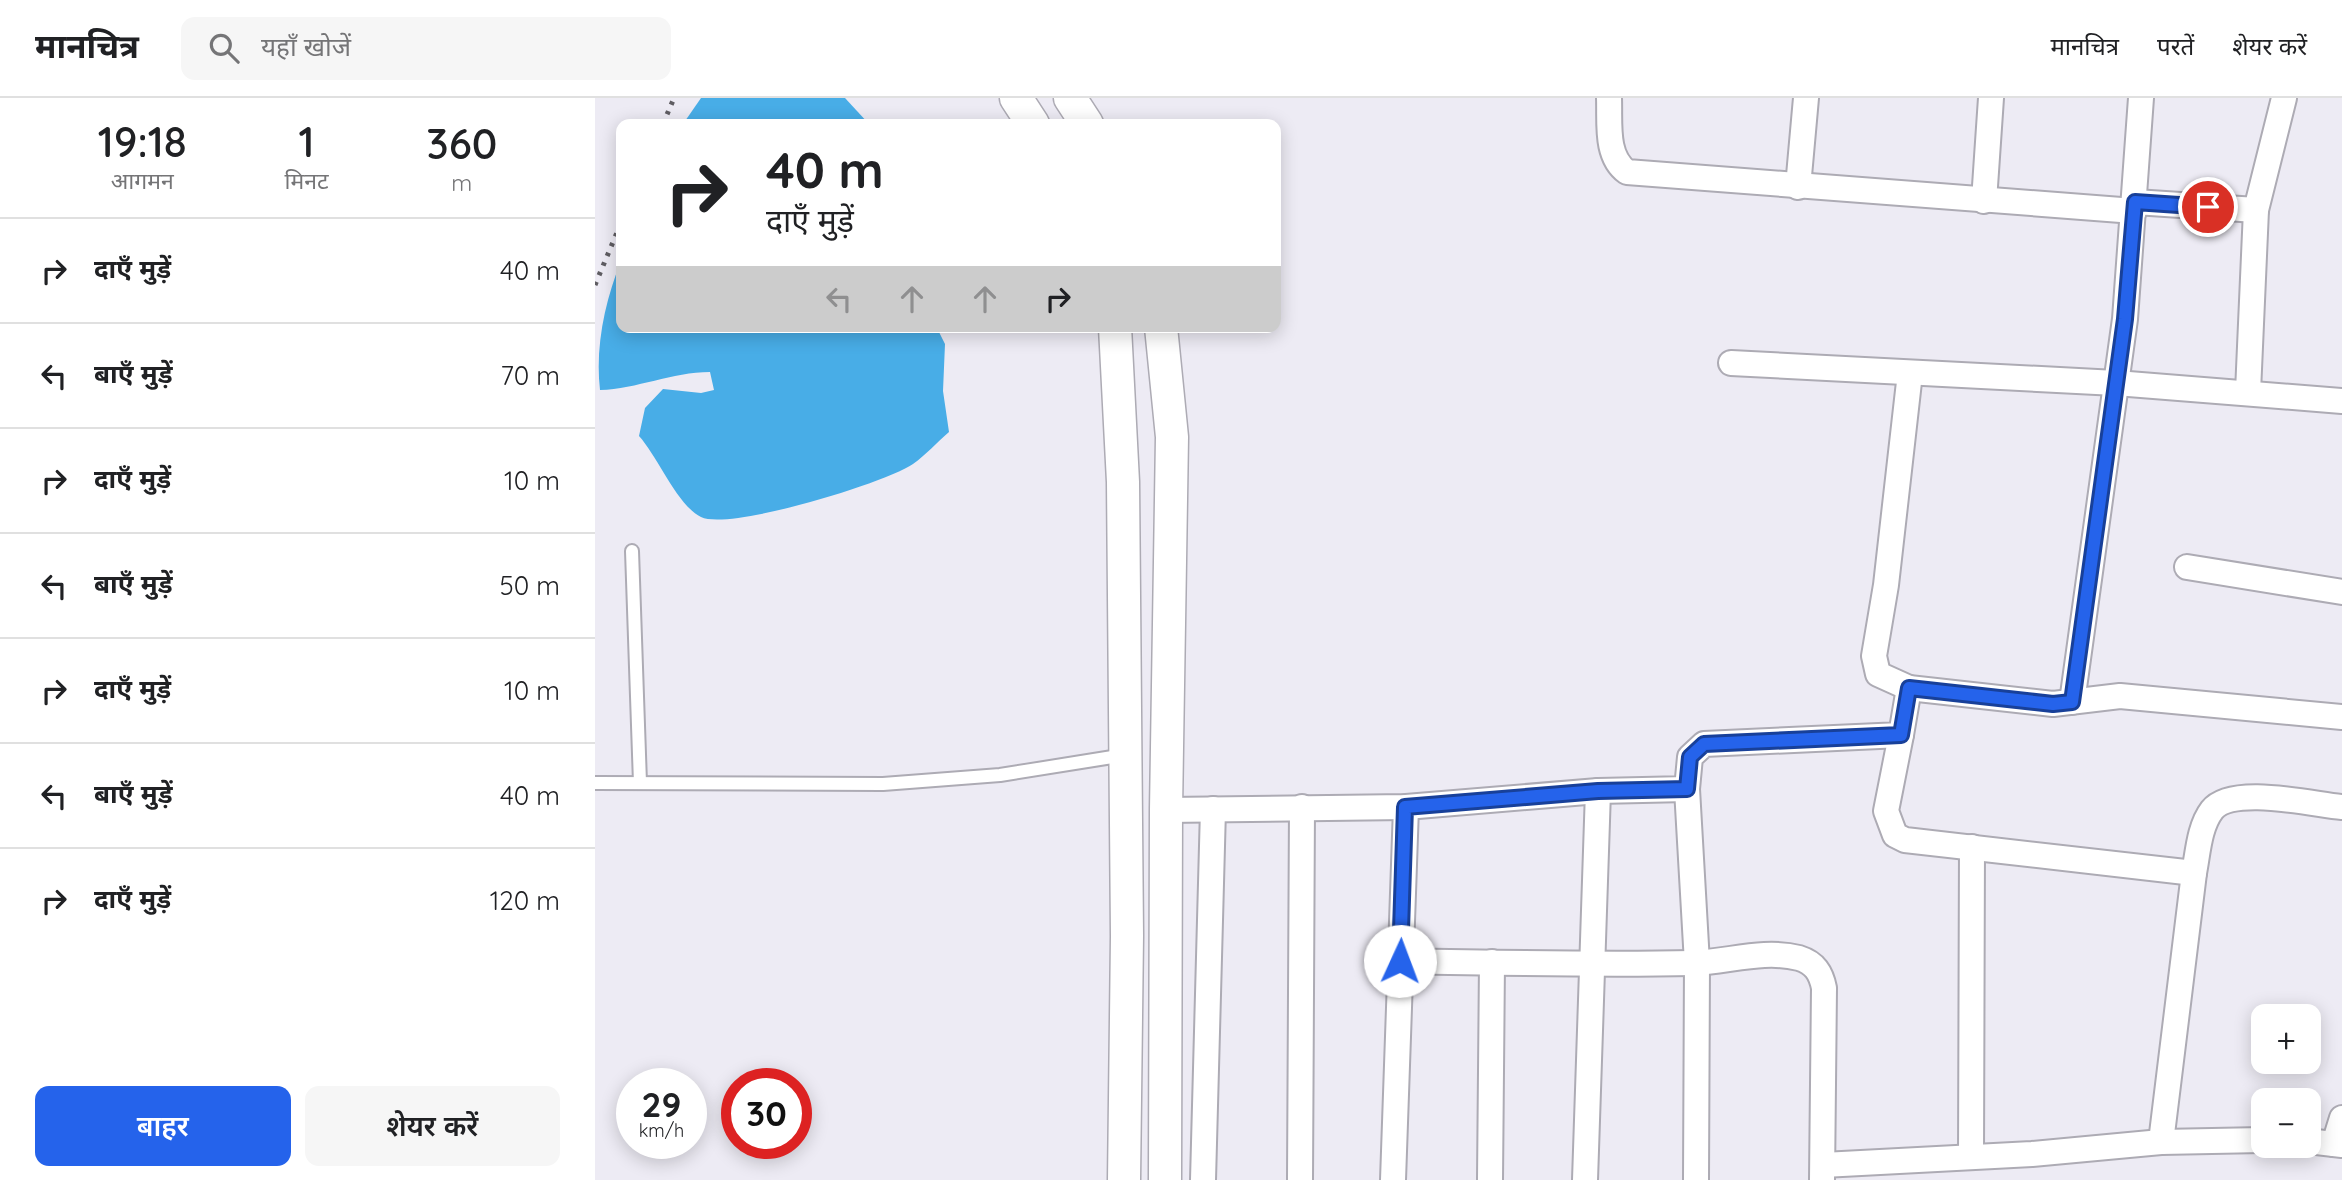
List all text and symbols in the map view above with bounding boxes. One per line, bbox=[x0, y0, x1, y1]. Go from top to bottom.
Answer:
search box bbox=[181, 17, 671, 80]
text: मानचित्र bbox=[35, 25, 139, 66]
icon: search bbox=[205, 29, 243, 67]
text: यहाँ खोजें bbox=[261, 30, 351, 63]
text: मानचित्र bbox=[2050, 31, 2119, 61]
text: परतें bbox=[2157, 31, 2194, 61]
text: शेयर करें bbox=[2232, 31, 2307, 61]
text: 19:18 bbox=[98, 115, 187, 168]
text: 1 bbox=[298, 115, 315, 168]
text: 360 bbox=[426, 117, 497, 170]
text: 40 m bbox=[766, 139, 884, 200]
icon: right bbox=[651, 147, 742, 238]
text: आगमन bbox=[111, 166, 174, 195]
text: मिनट bbox=[284, 166, 329, 195]
text: m bbox=[451, 168, 472, 197]
pin bbox=[2178, 177, 2238, 237]
icon: arrive bbox=[2189, 188, 2227, 226]
text: दाएँ मुड़ें bbox=[766, 200, 854, 240]
icon: right bbox=[35, 252, 73, 290]
text: दाएँ मुड़ें bbox=[94, 252, 171, 285]
text: 40 m bbox=[500, 254, 560, 287]
icon: left bbox=[820, 280, 858, 318]
icon: ahead bbox=[893, 280, 931, 318]
icon: ahead bbox=[966, 280, 1004, 318]
icon: right bbox=[1039, 280, 1077, 318]
icon: left bbox=[35, 357, 73, 395]
text: बाएँ मुड़ें bbox=[94, 357, 173, 390]
text: 70 m bbox=[500, 359, 560, 392]
icon: right bbox=[35, 462, 73, 500]
text: दाएँ मुड़ें bbox=[94, 462, 171, 495]
text: 10 m bbox=[504, 464, 560, 497]
icon: left bbox=[35, 567, 73, 605]
text: बाएँ मुड़ें bbox=[94, 567, 173, 600]
text: 50 m bbox=[500, 569, 560, 602]
icon: right bbox=[35, 672, 73, 710]
text: दाएँ मुड़ें bbox=[94, 672, 171, 705]
text: 10 m bbox=[504, 674, 560, 707]
icon: left bbox=[35, 777, 73, 815]
text: बाएँ मुड़ें bbox=[94, 777, 173, 810]
text: 40 m bbox=[500, 779, 560, 812]
icon: right bbox=[35, 882, 73, 920]
text: दाएँ मुड़ें bbox=[94, 882, 171, 915]
text: 120 m bbox=[490, 884, 560, 917]
position arrow bbox=[1363, 924, 1437, 998]
map controls bbox=[2251, 1004, 2321, 1158]
button: + bbox=[2251, 1004, 2321, 1074]
speed limit sign: 30 bbox=[721, 1068, 812, 1159]
text: 29 bbox=[642, 1082, 681, 1126]
button: बाहर bbox=[35, 1086, 291, 1166]
button: शेयर करें bbox=[305, 1086, 560, 1166]
button: − bbox=[2251, 1088, 2321, 1158]
text: km/h bbox=[639, 1119, 684, 1142]

